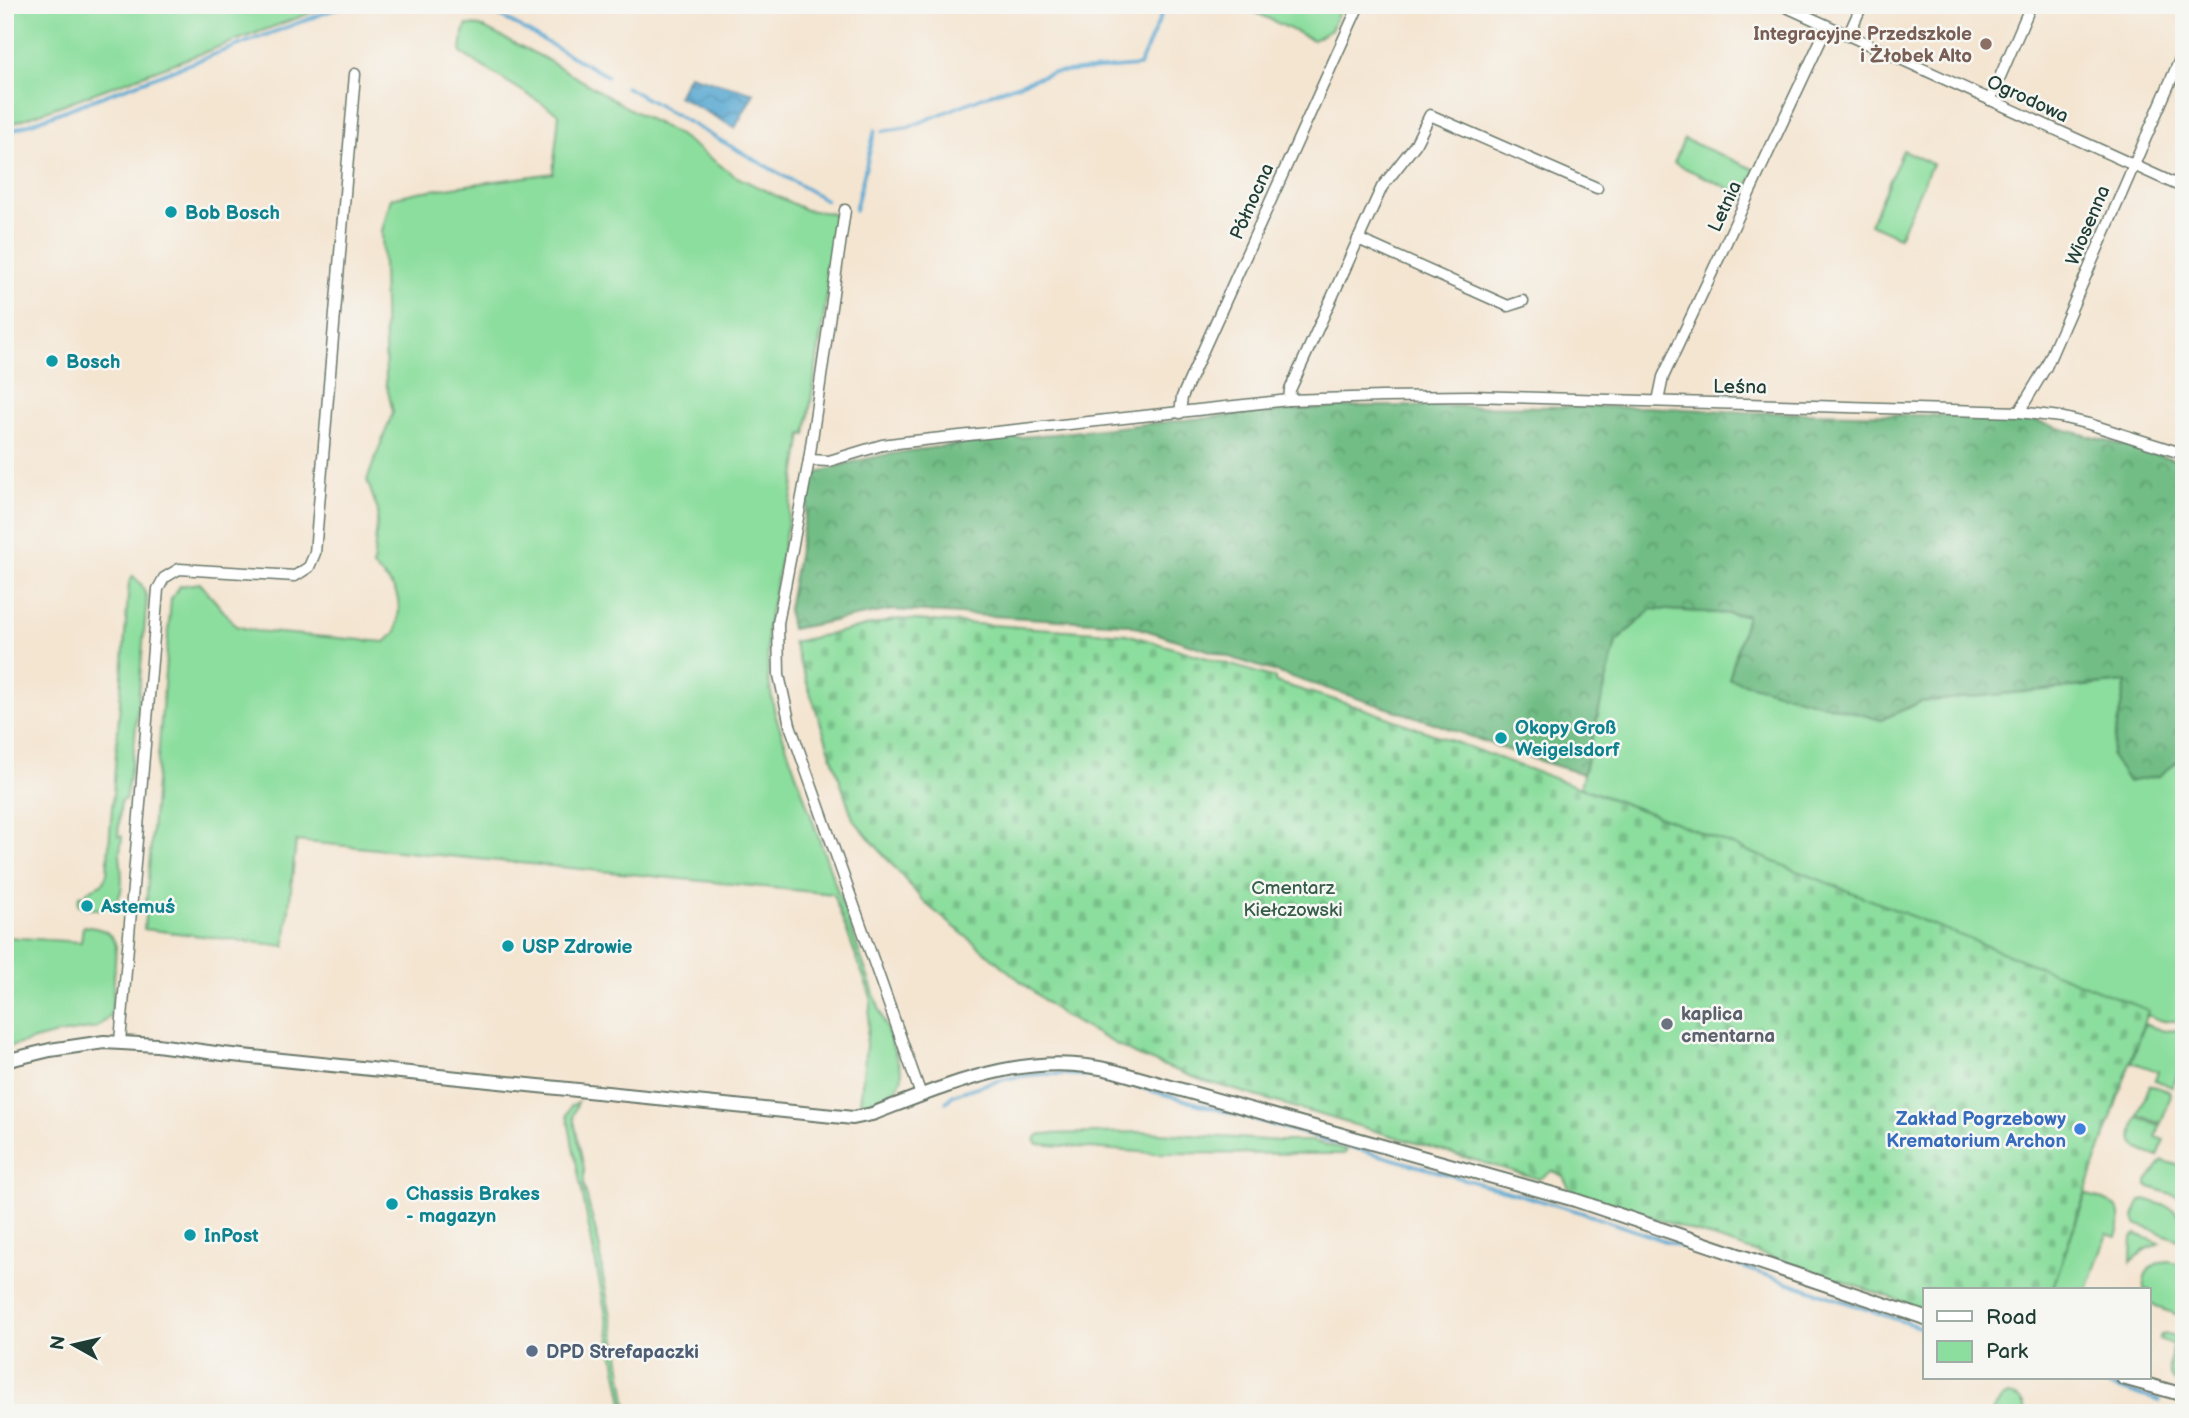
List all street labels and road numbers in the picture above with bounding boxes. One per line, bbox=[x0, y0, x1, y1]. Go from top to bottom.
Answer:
street label: Ogrodowa bbox=[1983, 70, 2072, 128]
street label: Północna bbox=[1225, 160, 1279, 243]
street label: Letnia bbox=[1704, 178, 1747, 236]
street label: Wiosenna bbox=[2061, 182, 2115, 269]
street label: Leśna bbox=[1713, 376, 1767, 399]

